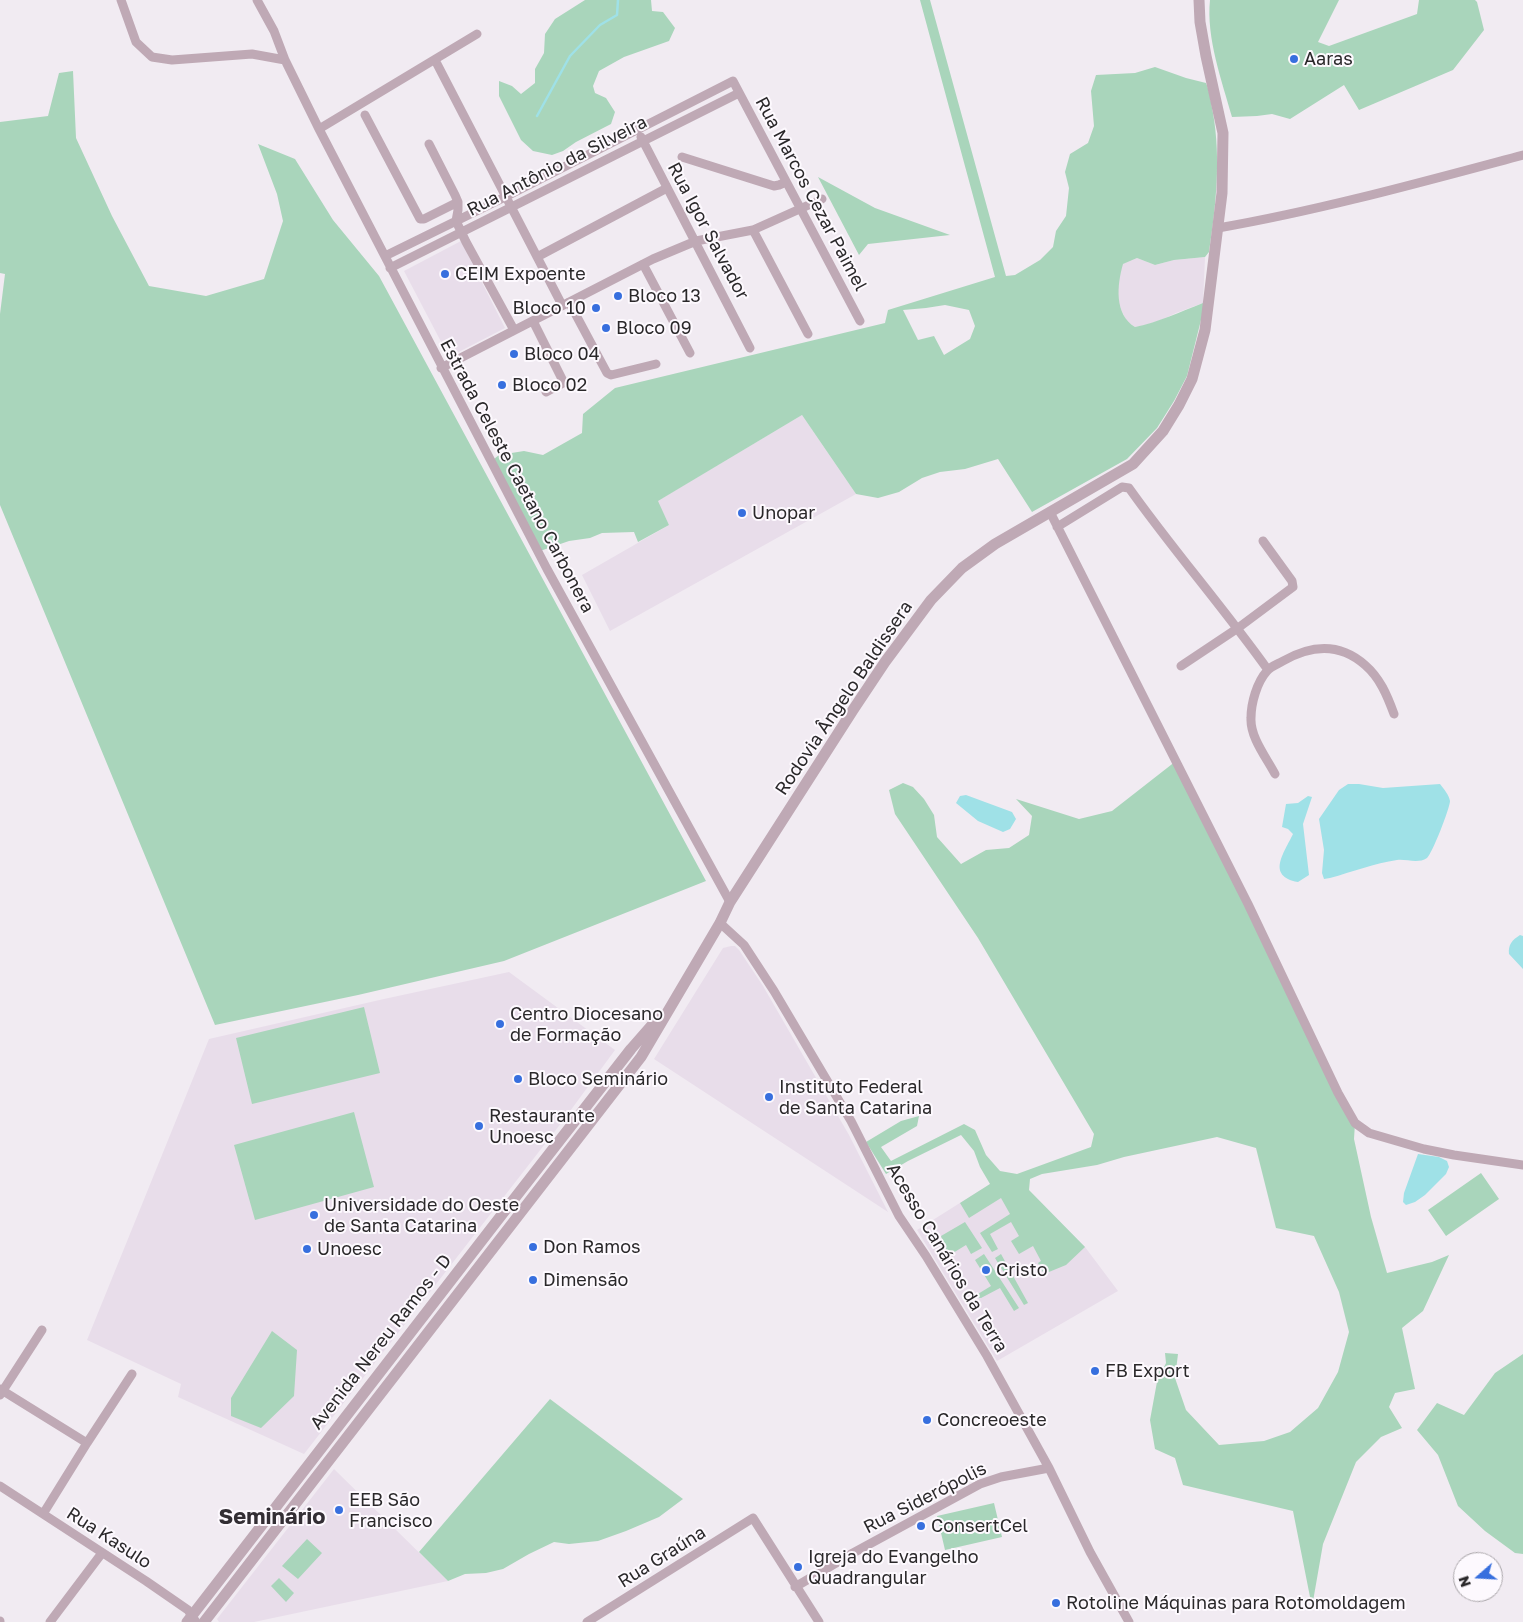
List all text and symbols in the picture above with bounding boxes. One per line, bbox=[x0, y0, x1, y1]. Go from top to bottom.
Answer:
place label: Aaras bbox=[1304, 48, 1353, 70]
marker: Aaras bbox=[1288, 53, 1300, 65]
street label: Rua Marcos Cezar Paimel bbox=[751, 93, 871, 295]
street label: Rua Antônio da Silveira bbox=[463, 111, 651, 221]
street label: Rua Igor Salvador bbox=[663, 159, 753, 303]
place label: CEIM Expoente bbox=[455, 263, 586, 285]
marker: CEIM Expoente bbox=[439, 268, 451, 280]
place label: Bloco 13 bbox=[628, 285, 701, 307]
marker: Bloco 13 bbox=[612, 290, 624, 302]
place label: Bloco 10 bbox=[513, 297, 586, 319]
marker: Bloco 10 bbox=[590, 302, 602, 314]
place label: Bloco 09 bbox=[616, 317, 692, 339]
marker: Bloco 09 bbox=[600, 322, 612, 334]
street label: Estrada Celeste Caetano Carbonera bbox=[435, 335, 599, 617]
place label: Bloco 04 bbox=[524, 343, 600, 365]
marker: Bloco 04 bbox=[508, 348, 520, 360]
place label: Bloco 02 bbox=[512, 374, 587, 396]
marker: Bloco 02 bbox=[496, 379, 508, 391]
place label: Unopar bbox=[752, 502, 815, 524]
marker: Unopar bbox=[736, 507, 748, 519]
street label: Rodovia Ângelo Baldissera bbox=[771, 597, 917, 799]
place label: Centro Diocesano de Formação bbox=[510, 1003, 663, 1046]
marker: Centro Diocesano de Formação bbox=[494, 1018, 506, 1030]
place label: Bloco Seminário bbox=[528, 1068, 668, 1090]
marker: Bloco Seminário bbox=[512, 1073, 524, 1085]
place label: Instituto Federal de Santa Catarina bbox=[779, 1076, 932, 1118]
marker: Instituto Federal de Santa Catarina bbox=[763, 1091, 775, 1103]
place label: Restaurante Unoesc bbox=[489, 1105, 595, 1148]
marker: Restaurante Unoesc bbox=[473, 1120, 485, 1132]
street label: Acesso Canários da Terra bbox=[882, 1160, 1012, 1356]
place label: Universidade do Oeste de Santa Catarina bbox=[324, 1194, 519, 1236]
marker: Universidade do Oeste de Santa Catarina bbox=[308, 1209, 320, 1221]
place label: Don Ramos bbox=[543, 1236, 640, 1258]
place label: Unoesc bbox=[317, 1238, 382, 1260]
marker: Don Ramos bbox=[527, 1241, 539, 1253]
marker: Unoesc bbox=[301, 1243, 313, 1255]
street label: Avenida Nereu Ramos - D bbox=[306, 1250, 456, 1434]
place label: Cristo bbox=[996, 1259, 1048, 1281]
marker: Cristo bbox=[980, 1264, 992, 1276]
place label: Dimensão bbox=[543, 1269, 628, 1291]
marker: Dimensão bbox=[527, 1274, 539, 1286]
place label: FB Export bbox=[1105, 1360, 1190, 1382]
marker: FB Export bbox=[1089, 1365, 1101, 1377]
place label: Concreoeste bbox=[937, 1409, 1047, 1431]
marker: Concreoeste bbox=[921, 1414, 933, 1426]
street label: Rua Siderópolis bbox=[860, 1458, 990, 1538]
place label: EEB São Francisco bbox=[349, 1489, 433, 1532]
street label: Rua Kasulo bbox=[63, 1503, 155, 1573]
district label: Seminário bbox=[219, 1504, 325, 1530]
marker: EEB São Francisco bbox=[333, 1504, 345, 1516]
place label: ConsertCel bbox=[931, 1515, 1028, 1537]
marker: ConsertCel bbox=[915, 1520, 927, 1532]
street label: Rua Graúna bbox=[614, 1522, 710, 1592]
place label: Igreja do Evangelho Quadrangular bbox=[808, 1546, 979, 1588]
north arrow bbox=[1453, 1552, 1503, 1602]
marker: Igreja do Evangelho Quadrangular bbox=[792, 1561, 804, 1573]
text: N bbox=[1455, 1574, 1474, 1590]
place label: Rotoline Máquinas para Rotomoldagem bbox=[1066, 1592, 1406, 1614]
marker: Rotoline Máquinas para Rotomoldagem bbox=[1050, 1597, 1062, 1609]

